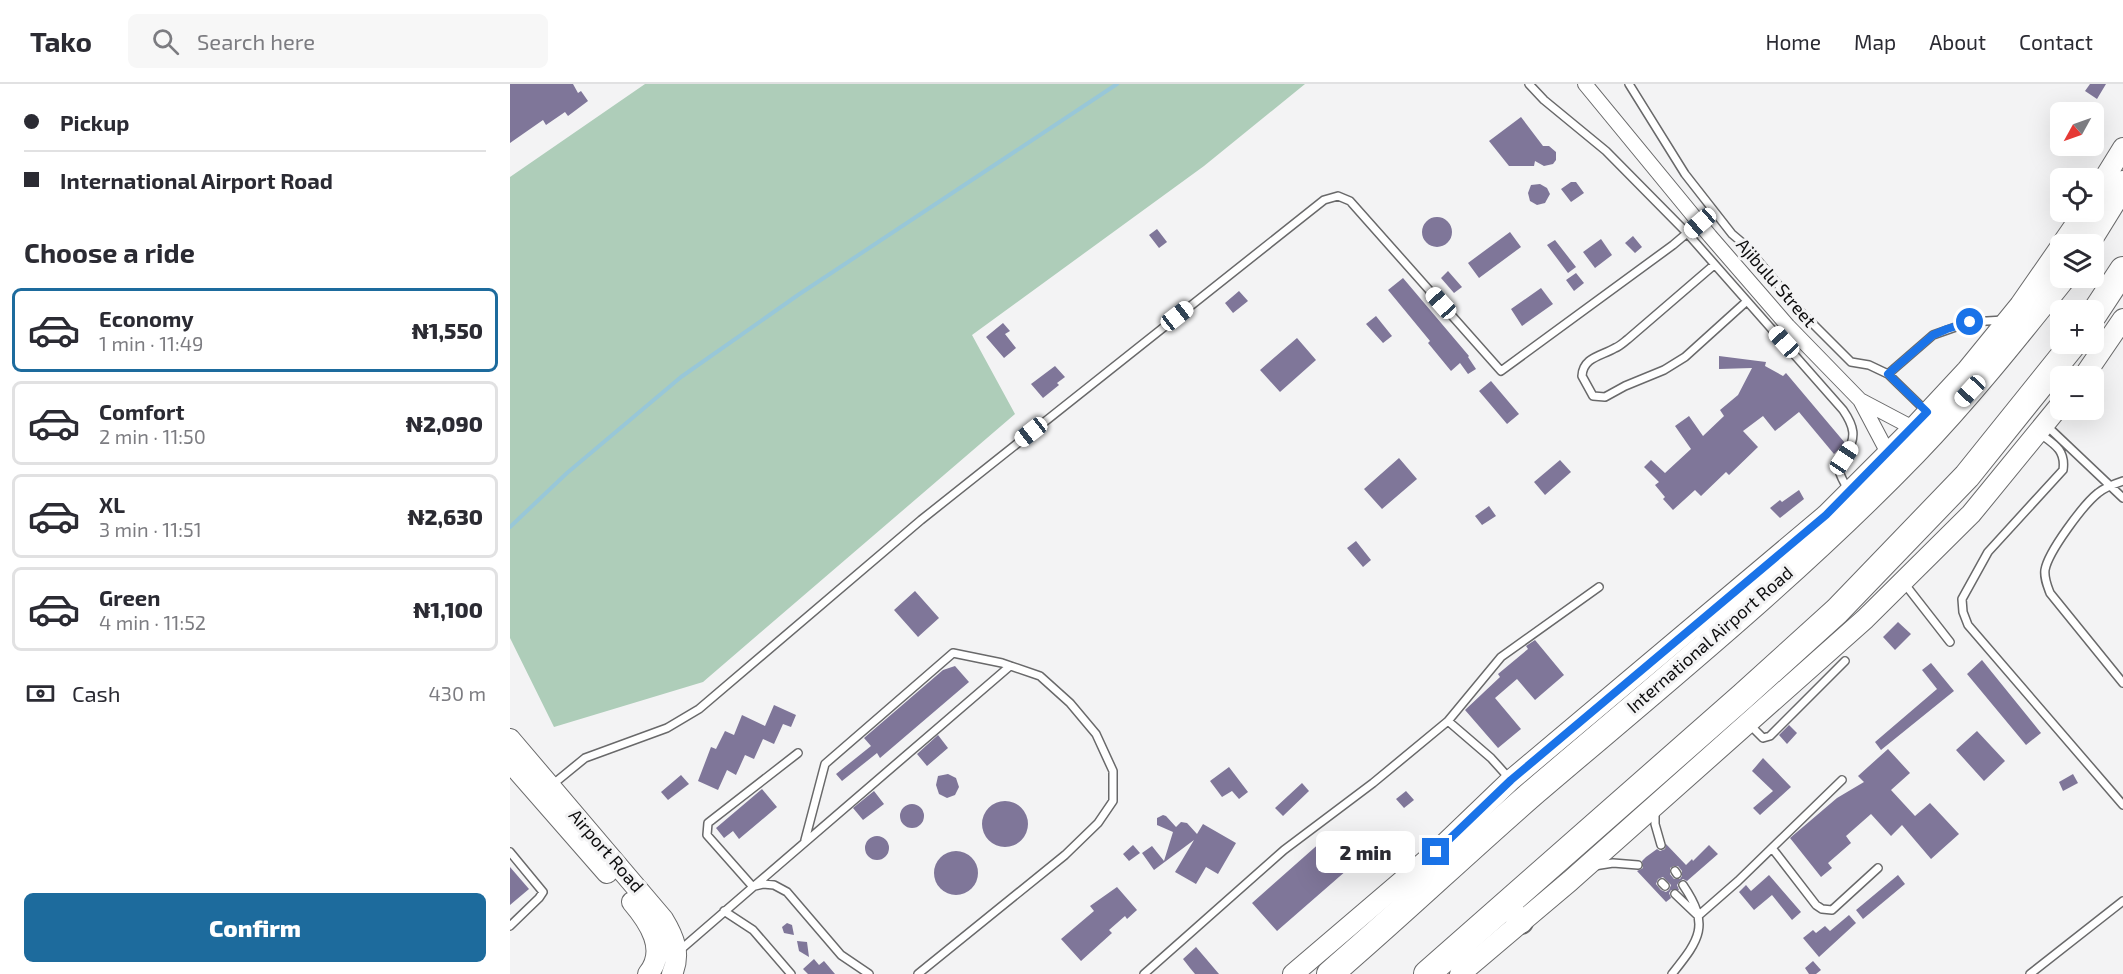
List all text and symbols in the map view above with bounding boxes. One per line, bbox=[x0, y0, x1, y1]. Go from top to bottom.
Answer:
search box bbox=[128, 14, 548, 68]
text: Tako bbox=[30, 24, 92, 58]
icon: search bbox=[149, 25, 182, 58]
text: Search here bbox=[197, 28, 315, 54]
text: Home bbox=[1765, 29, 1821, 54]
text: Map bbox=[1854, 29, 1896, 54]
text: About bbox=[1929, 29, 1986, 54]
text: Contact bbox=[2019, 29, 2093, 54]
north arrow bbox=[2050, 102, 2104, 156]
map controls bbox=[2050, 102, 2104, 420]
text: Pickup bbox=[60, 109, 129, 135]
text: International Airport Road bbox=[60, 167, 333, 193]
button: locate bbox=[2050, 168, 2104, 222]
car bbox=[1681, 204, 1719, 242]
street label: Ajibulu Street bbox=[1732, 233, 1821, 331]
button: layers bbox=[2050, 234, 2104, 288]
text: Choose a ride bbox=[24, 236, 195, 268]
car bbox=[1422, 284, 1460, 322]
car bbox=[1157, 298, 1197, 334]
button: + bbox=[2050, 300, 2104, 354]
icon: car bbox=[27, 303, 81, 357]
text: Economy bbox=[99, 305, 194, 331]
route start bbox=[1956, 308, 1983, 335]
text: ₦1,550 bbox=[412, 317, 483, 343]
car bbox=[1765, 323, 1803, 361]
text: 1 min · 11:49 bbox=[99, 331, 204, 355]
button: − bbox=[2050, 366, 2104, 420]
car bbox=[1951, 372, 1989, 410]
icon: car bbox=[27, 396, 81, 450]
text: Comfort bbox=[99, 398, 184, 424]
text: ₦2,090 bbox=[406, 410, 483, 436]
car bbox=[1011, 414, 1051, 450]
text: 2 min · 11:50 bbox=[99, 424, 206, 448]
car bbox=[1826, 438, 1862, 478]
icon: car bbox=[27, 489, 81, 543]
text: XL bbox=[99, 491, 125, 517]
text: ₦2,630 bbox=[407, 503, 483, 529]
text: 3 min · 11:51 bbox=[99, 517, 202, 541]
street label: International Airport Road bbox=[1622, 561, 1797, 717]
icon: car bbox=[27, 582, 81, 636]
text: Green bbox=[99, 584, 161, 610]
text: ₦1,100 bbox=[413, 596, 483, 622]
text: 4 min · 11:52 bbox=[99, 610, 206, 634]
icon: cash bbox=[24, 677, 57, 710]
text: Cash bbox=[72, 680, 121, 706]
text: 430 m bbox=[429, 681, 486, 705]
street label: Airport Road bbox=[565, 804, 649, 896]
callout: 2 min bbox=[1316, 831, 1415, 873]
route end bbox=[1422, 838, 1449, 865]
text: 2 min bbox=[1340, 840, 1391, 864]
button: Confirm bbox=[24, 893, 486, 962]

